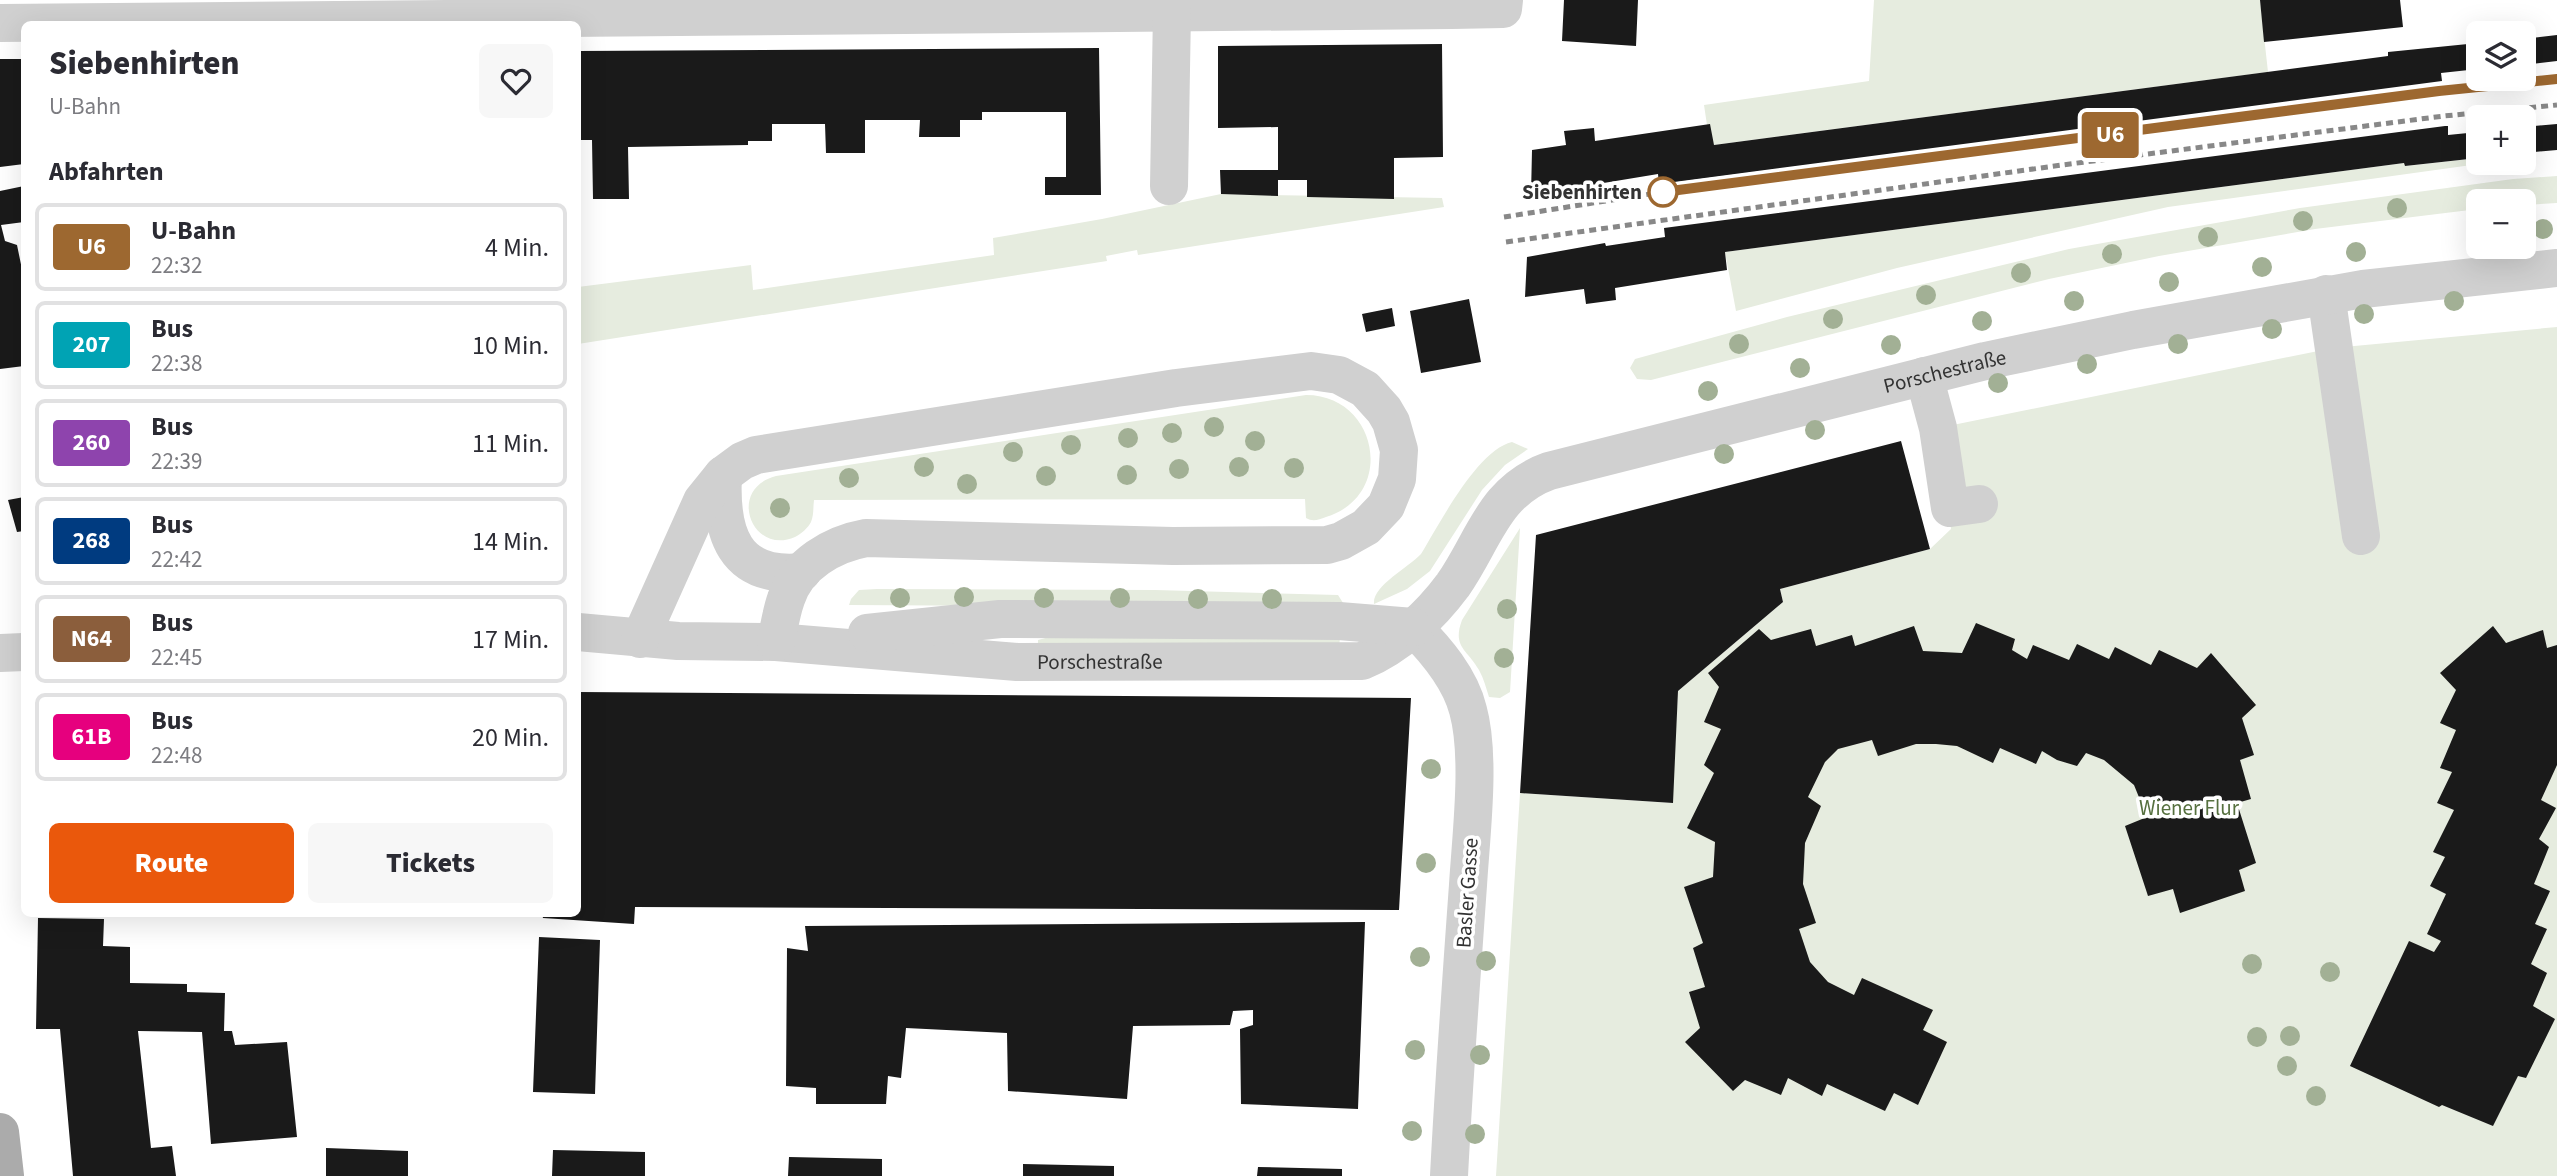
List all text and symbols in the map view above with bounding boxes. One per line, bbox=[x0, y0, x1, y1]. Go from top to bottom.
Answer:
map controls bbox=[2466, 21, 2536, 259]
button: layers bbox=[2466, 21, 2536, 91]
text: Siebenhirten bbox=[49, 40, 240, 87]
button: heart bbox=[479, 44, 553, 118]
text: U-Bahn bbox=[49, 90, 121, 123]
button: + bbox=[2466, 105, 2536, 175]
line badge: U6 bbox=[2078, 112, 2142, 158]
text: U6 bbox=[2096, 117, 2124, 152]
text: Abfahrten bbox=[49, 153, 164, 190]
place label: Siebenhirten bbox=[1522, 177, 1642, 207]
marker: Siebenhirten bbox=[1648, 177, 1678, 207]
button: − bbox=[2466, 189, 2536, 259]
text: U-Bahn bbox=[151, 212, 236, 249]
text: U6 bbox=[77, 229, 106, 264]
text: 4 Min. bbox=[485, 229, 549, 266]
text: 22:32 bbox=[151, 249, 202, 282]
text: Bus bbox=[151, 310, 193, 347]
text: 207 bbox=[72, 327, 111, 362]
text: 10 Min. bbox=[472, 327, 549, 364]
street label: Porschestraße bbox=[1880, 342, 2009, 401]
text: 22:38 bbox=[151, 347, 202, 380]
text: Bus bbox=[151, 408, 193, 445]
text: 260 bbox=[72, 425, 111, 460]
text: 11 Min. bbox=[472, 425, 549, 462]
text: 22:39 bbox=[151, 445, 202, 478]
text: Bus bbox=[151, 506, 193, 543]
text: 268 bbox=[72, 523, 111, 558]
text: 14 Min. bbox=[472, 523, 549, 560]
text: 22:42 bbox=[151, 543, 202, 576]
text: Bus bbox=[151, 604, 193, 641]
text: N64 bbox=[71, 621, 112, 656]
text: 17 Min. bbox=[472, 621, 549, 658]
text: 22:45 bbox=[151, 641, 202, 674]
street label: Porschestraße bbox=[1037, 647, 1163, 677]
text: Bus bbox=[151, 702, 193, 739]
text: 61B bbox=[72, 719, 111, 754]
text: 20 Min. bbox=[472, 719, 549, 756]
text: 22:48 bbox=[151, 739, 202, 772]
park label: Wiener Flur bbox=[2139, 793, 2240, 823]
button: Route bbox=[49, 823, 294, 903]
button: Tickets bbox=[308, 823, 553, 903]
street label: Basler Gasse bbox=[1448, 837, 1486, 949]

